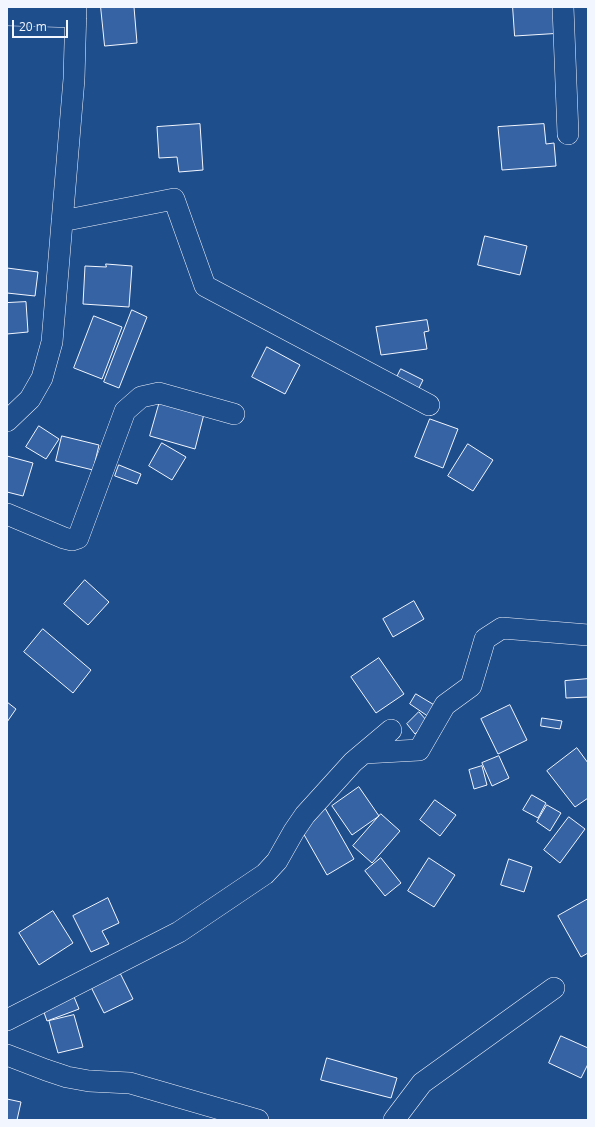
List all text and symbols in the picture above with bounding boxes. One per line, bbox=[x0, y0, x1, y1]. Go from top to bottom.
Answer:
scale bar bbox=[14, 12, 70, 38]
text: 20 m bbox=[19, 18, 47, 35]

